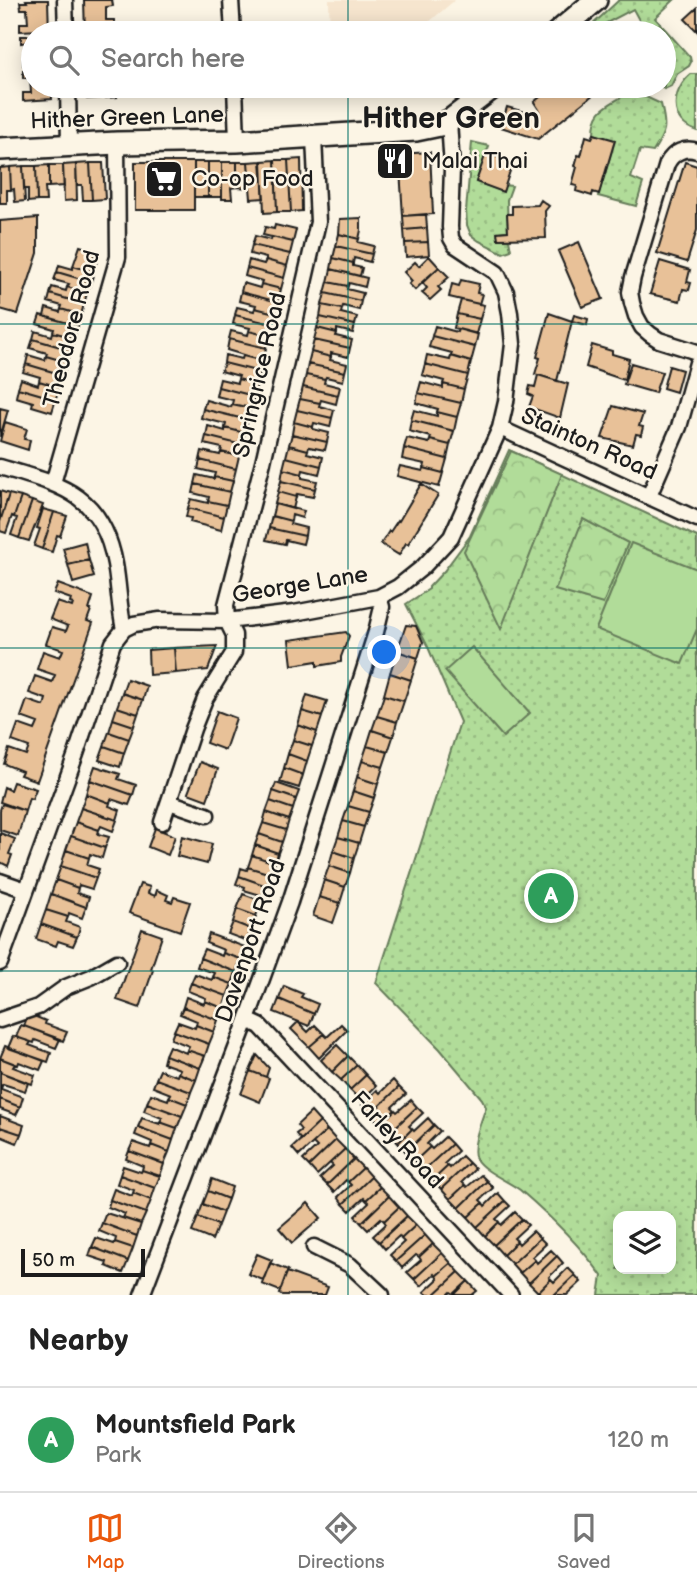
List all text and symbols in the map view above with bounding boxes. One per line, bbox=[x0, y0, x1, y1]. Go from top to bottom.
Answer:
search box bbox=[21, 21, 676, 98]
icon: search bbox=[45, 41, 83, 79]
text: Search here bbox=[101, 44, 245, 75]
street label: Hither Green Lane bbox=[30, 101, 224, 135]
district label: Hither Green bbox=[362, 101, 540, 137]
restaurant icon: Malai Thai bbox=[374, 140, 416, 182]
place label: Malai Thai bbox=[422, 147, 528, 175]
supermarket icon: Co-op Food bbox=[143, 158, 185, 200]
place label: Co-op Food bbox=[191, 165, 314, 193]
street label: Theodore Road bbox=[37, 247, 107, 411]
street label: Springrice Road bbox=[227, 290, 293, 460]
street label: Stainton Road bbox=[517, 402, 661, 486]
street label: George Lane bbox=[230, 560, 370, 610]
your location bbox=[367, 635, 401, 669]
street label: Davenport Road bbox=[210, 856, 292, 1026]
pin: A bbox=[528, 870, 574, 922]
street label: Farley Road bbox=[345, 1085, 449, 1195]
map controls bbox=[613, 1211, 676, 1274]
button: layers bbox=[613, 1211, 676, 1274]
scale bar bbox=[21, 1246, 145, 1278]
text: 50 m bbox=[32, 1249, 75, 1272]
text: Nearby bbox=[28, 1323, 128, 1359]
text: Mountsfield Park bbox=[95, 1410, 295, 1441]
text: A bbox=[44, 1426, 58, 1454]
text: 120 m bbox=[608, 1426, 669, 1454]
text: Park bbox=[95, 1441, 141, 1469]
tab: Map bbox=[86, 1509, 125, 1574]
tab: Directions bbox=[297, 1509, 385, 1574]
tab: Saved bbox=[557, 1509, 611, 1574]

